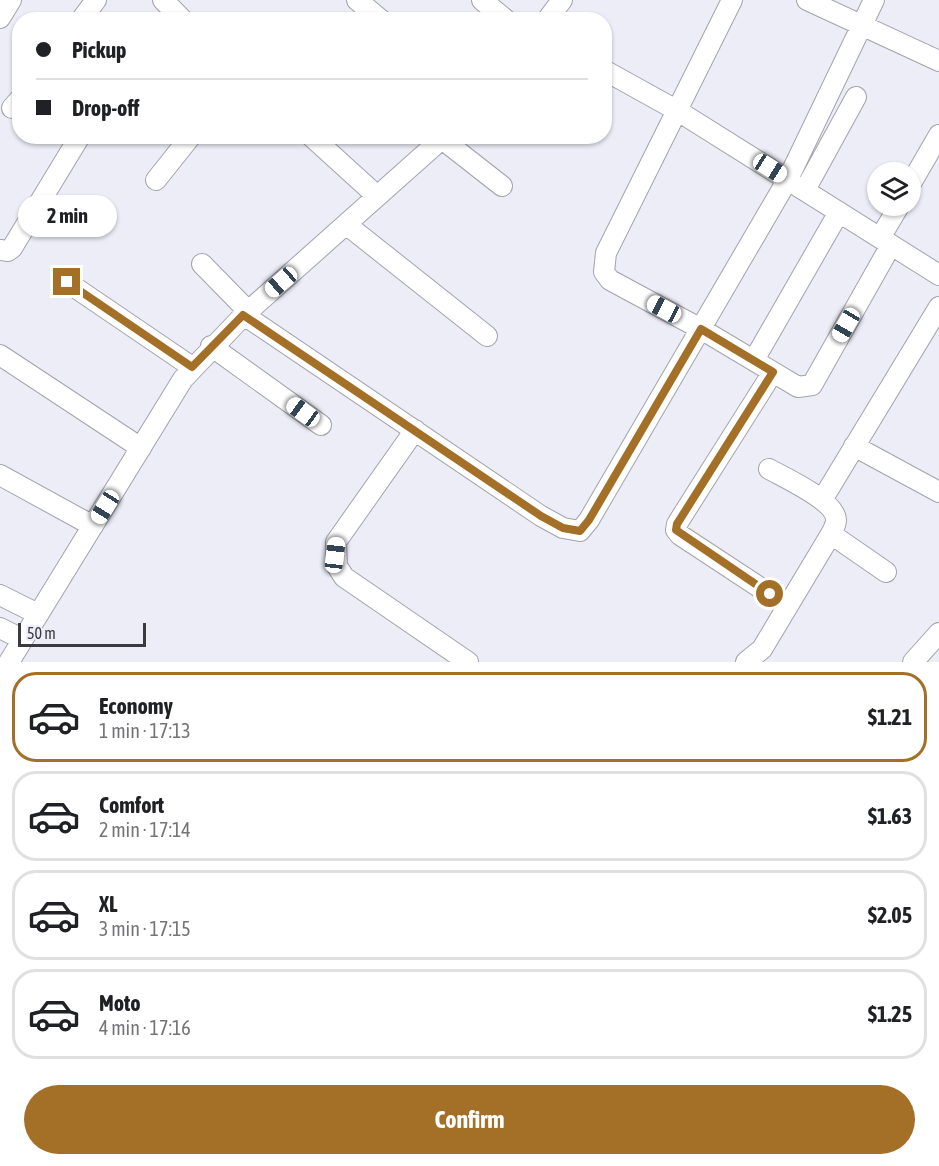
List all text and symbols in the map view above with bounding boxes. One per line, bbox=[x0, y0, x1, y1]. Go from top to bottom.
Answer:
text: Pickup bbox=[72, 37, 127, 63]
text: Drop-off bbox=[72, 95, 139, 121]
car bbox=[750, 151, 790, 185]
map controls bbox=[867, 162, 921, 216]
button: layers bbox=[867, 162, 921, 216]
callout: 2 min bbox=[17, 195, 116, 237]
text: 2 min bbox=[47, 204, 88, 227]
car bbox=[262, 263, 300, 301]
route end bbox=[53, 268, 80, 295]
car bbox=[644, 293, 684, 325]
car bbox=[829, 305, 863, 345]
car bbox=[283, 394, 323, 430]
car bbox=[88, 487, 122, 527]
car bbox=[324, 536, 346, 574]
route start bbox=[756, 580, 783, 607]
scale bar bbox=[18, 620, 146, 648]
text: 50 m bbox=[27, 624, 56, 642]
icon: car bbox=[27, 690, 81, 744]
text: Economy bbox=[99, 693, 173, 719]
text: $1.21 bbox=[868, 704, 912, 730]
text: 1 min · 17:13 bbox=[99, 719, 191, 742]
icon: car bbox=[27, 789, 81, 843]
text: Comfort bbox=[99, 792, 164, 818]
text: $1.63 bbox=[868, 803, 912, 829]
text: 2 min · 17:14 bbox=[99, 818, 191, 841]
icon: car bbox=[27, 888, 81, 942]
text: XL bbox=[99, 891, 117, 917]
text: $2.05 bbox=[868, 902, 912, 928]
text: 3 min · 17:15 bbox=[99, 917, 191, 940]
icon: car bbox=[27, 987, 81, 1041]
text: Moto bbox=[99, 990, 141, 1016]
text: $1.25 bbox=[868, 1001, 912, 1027]
text: 4 min · 17:16 bbox=[99, 1016, 191, 1039]
button: Confirm bbox=[24, 1085, 915, 1154]

